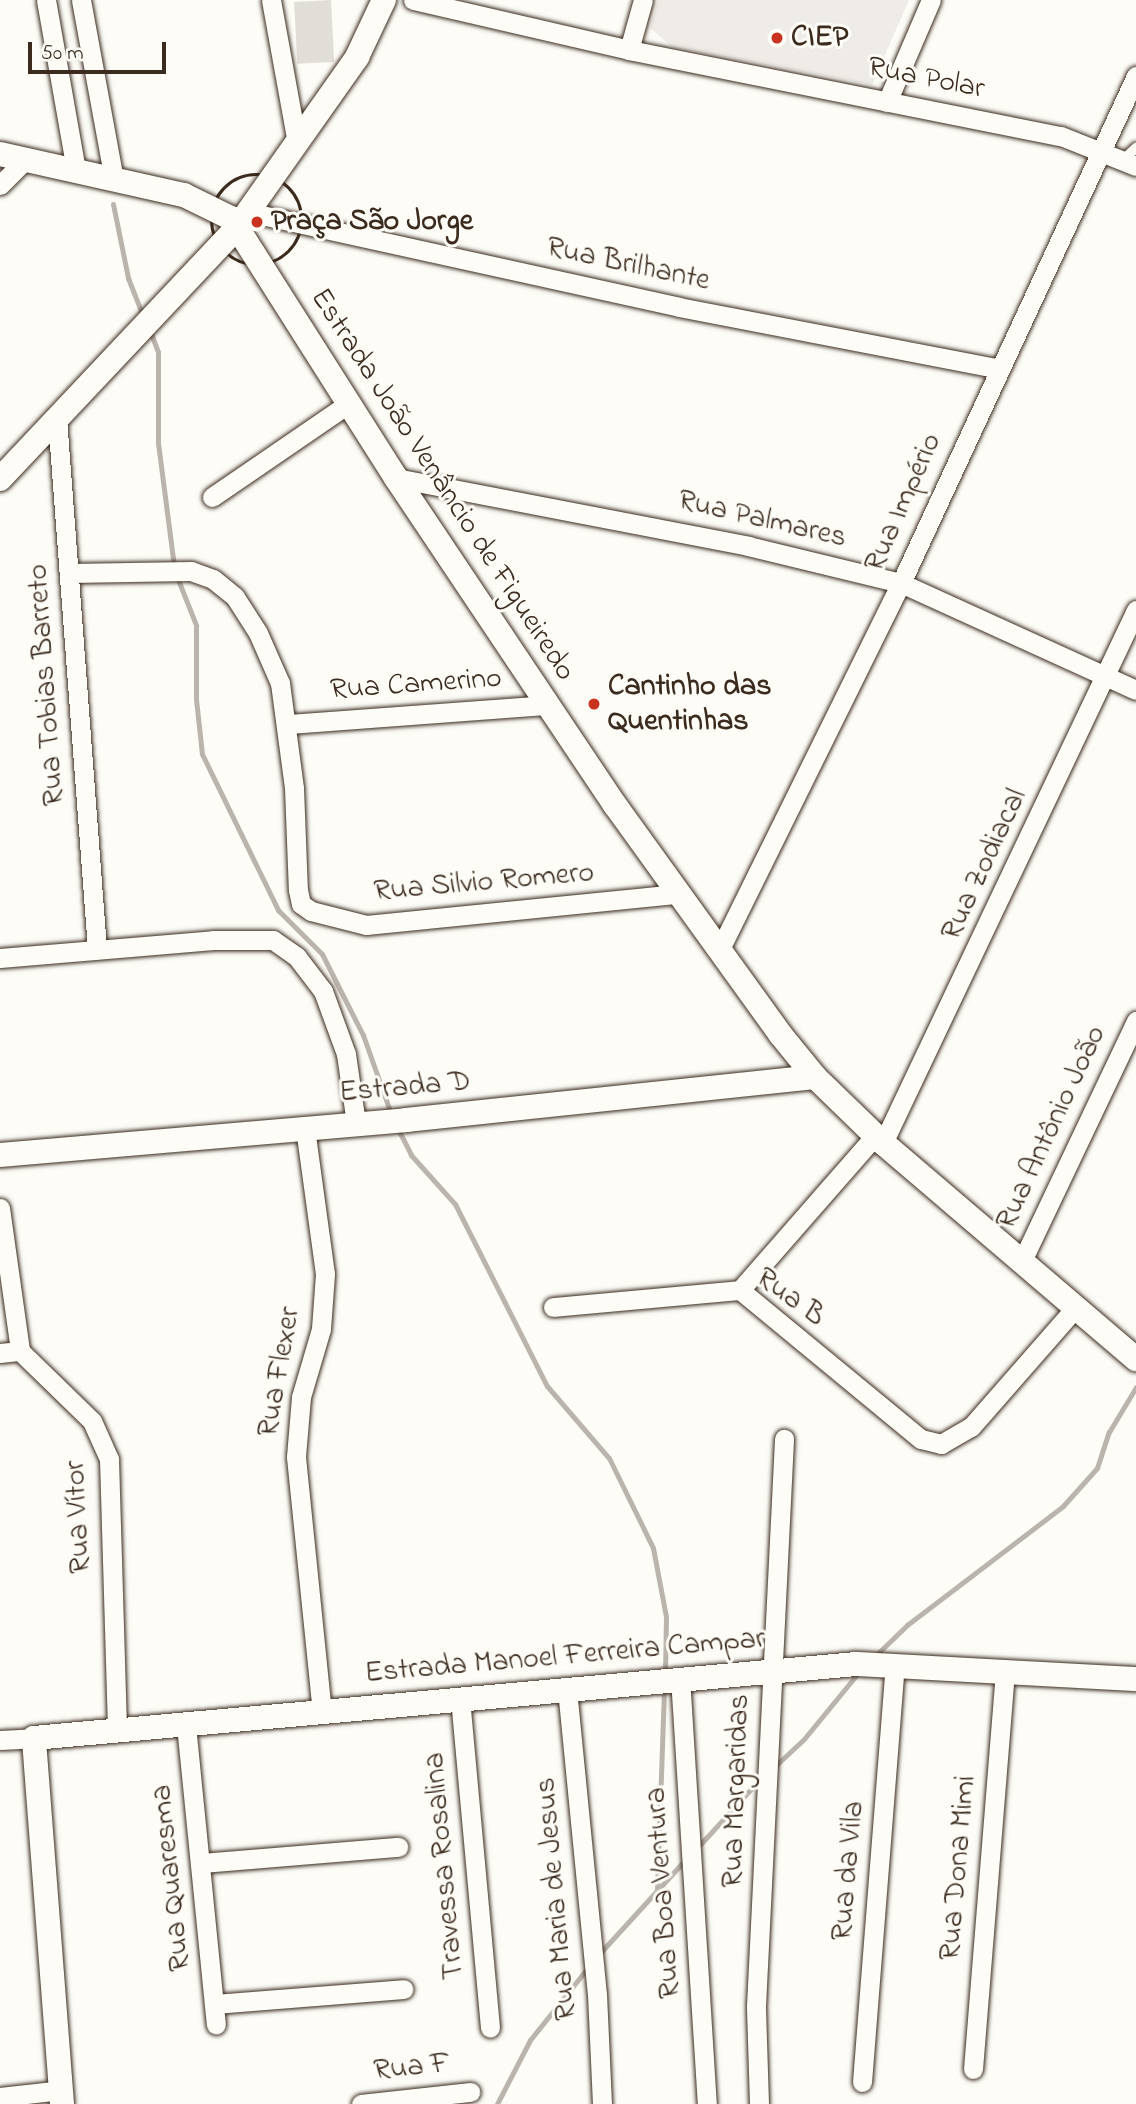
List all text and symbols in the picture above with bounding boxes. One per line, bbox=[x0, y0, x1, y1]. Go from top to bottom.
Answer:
place label: CIEP bbox=[791, 20, 848, 56]
scale bar bbox=[32, 28, 170, 72]
marker: CIEP bbox=[769, 30, 785, 46]
text: 50 m bbox=[41, 39, 84, 69]
street label: Rua Polar bbox=[865, 50, 987, 108]
place label: Praça São Jorge bbox=[271, 204, 473, 240]
marker: Praça São Jorge bbox=[249, 214, 265, 230]
street label: Rua Brilhante bbox=[543, 230, 713, 300]
street label: Estrada João Venâncio de Figueiredo bbox=[302, 282, 582, 688]
street label: Rua Império bbox=[858, 428, 950, 578]
street label: Rua Palmares bbox=[674, 483, 850, 557]
street label: Rua Tobias Barreto bbox=[21, 563, 73, 807]
street label: Rua Camerino bbox=[329, 661, 503, 709]
place label: Cantinho das Quentinhas bbox=[608, 669, 771, 740]
marker: Cantinho das Quentinhas bbox=[586, 696, 602, 712]
street label: Rua Zodiacal bbox=[934, 784, 1036, 946]
street label: Rua Silvio Romero bbox=[372, 855, 596, 911]
street label: Rua Antônio João bbox=[989, 1020, 1115, 1236]
street label: Estrada D bbox=[338, 1064, 472, 1112]
street label: Rua B bbox=[748, 1261, 832, 1335]
street label: Rua Flexer bbox=[251, 1304, 309, 1440]
street label: Rua Vítor bbox=[58, 1459, 100, 1575]
street label: Estrada Manoel Ferreira Campar bbox=[363, 1622, 767, 1692]
street label: Rua Margaridas bbox=[716, 1694, 758, 1888]
street label: Travessa Rosalina bbox=[417, 1751, 473, 1981]
street label: Rua Dona Mimi bbox=[933, 1774, 985, 1962]
street label: Rua Maria de Jesus bbox=[528, 1776, 586, 2022]
street label: Rua Quaresma bbox=[144, 1783, 200, 1973]
street label: Rua Boa Ventura bbox=[639, 1786, 689, 2000]
street label: Rua da Vila bbox=[825, 1800, 873, 1942]
street label: Rua F bbox=[372, 2046, 452, 2090]

